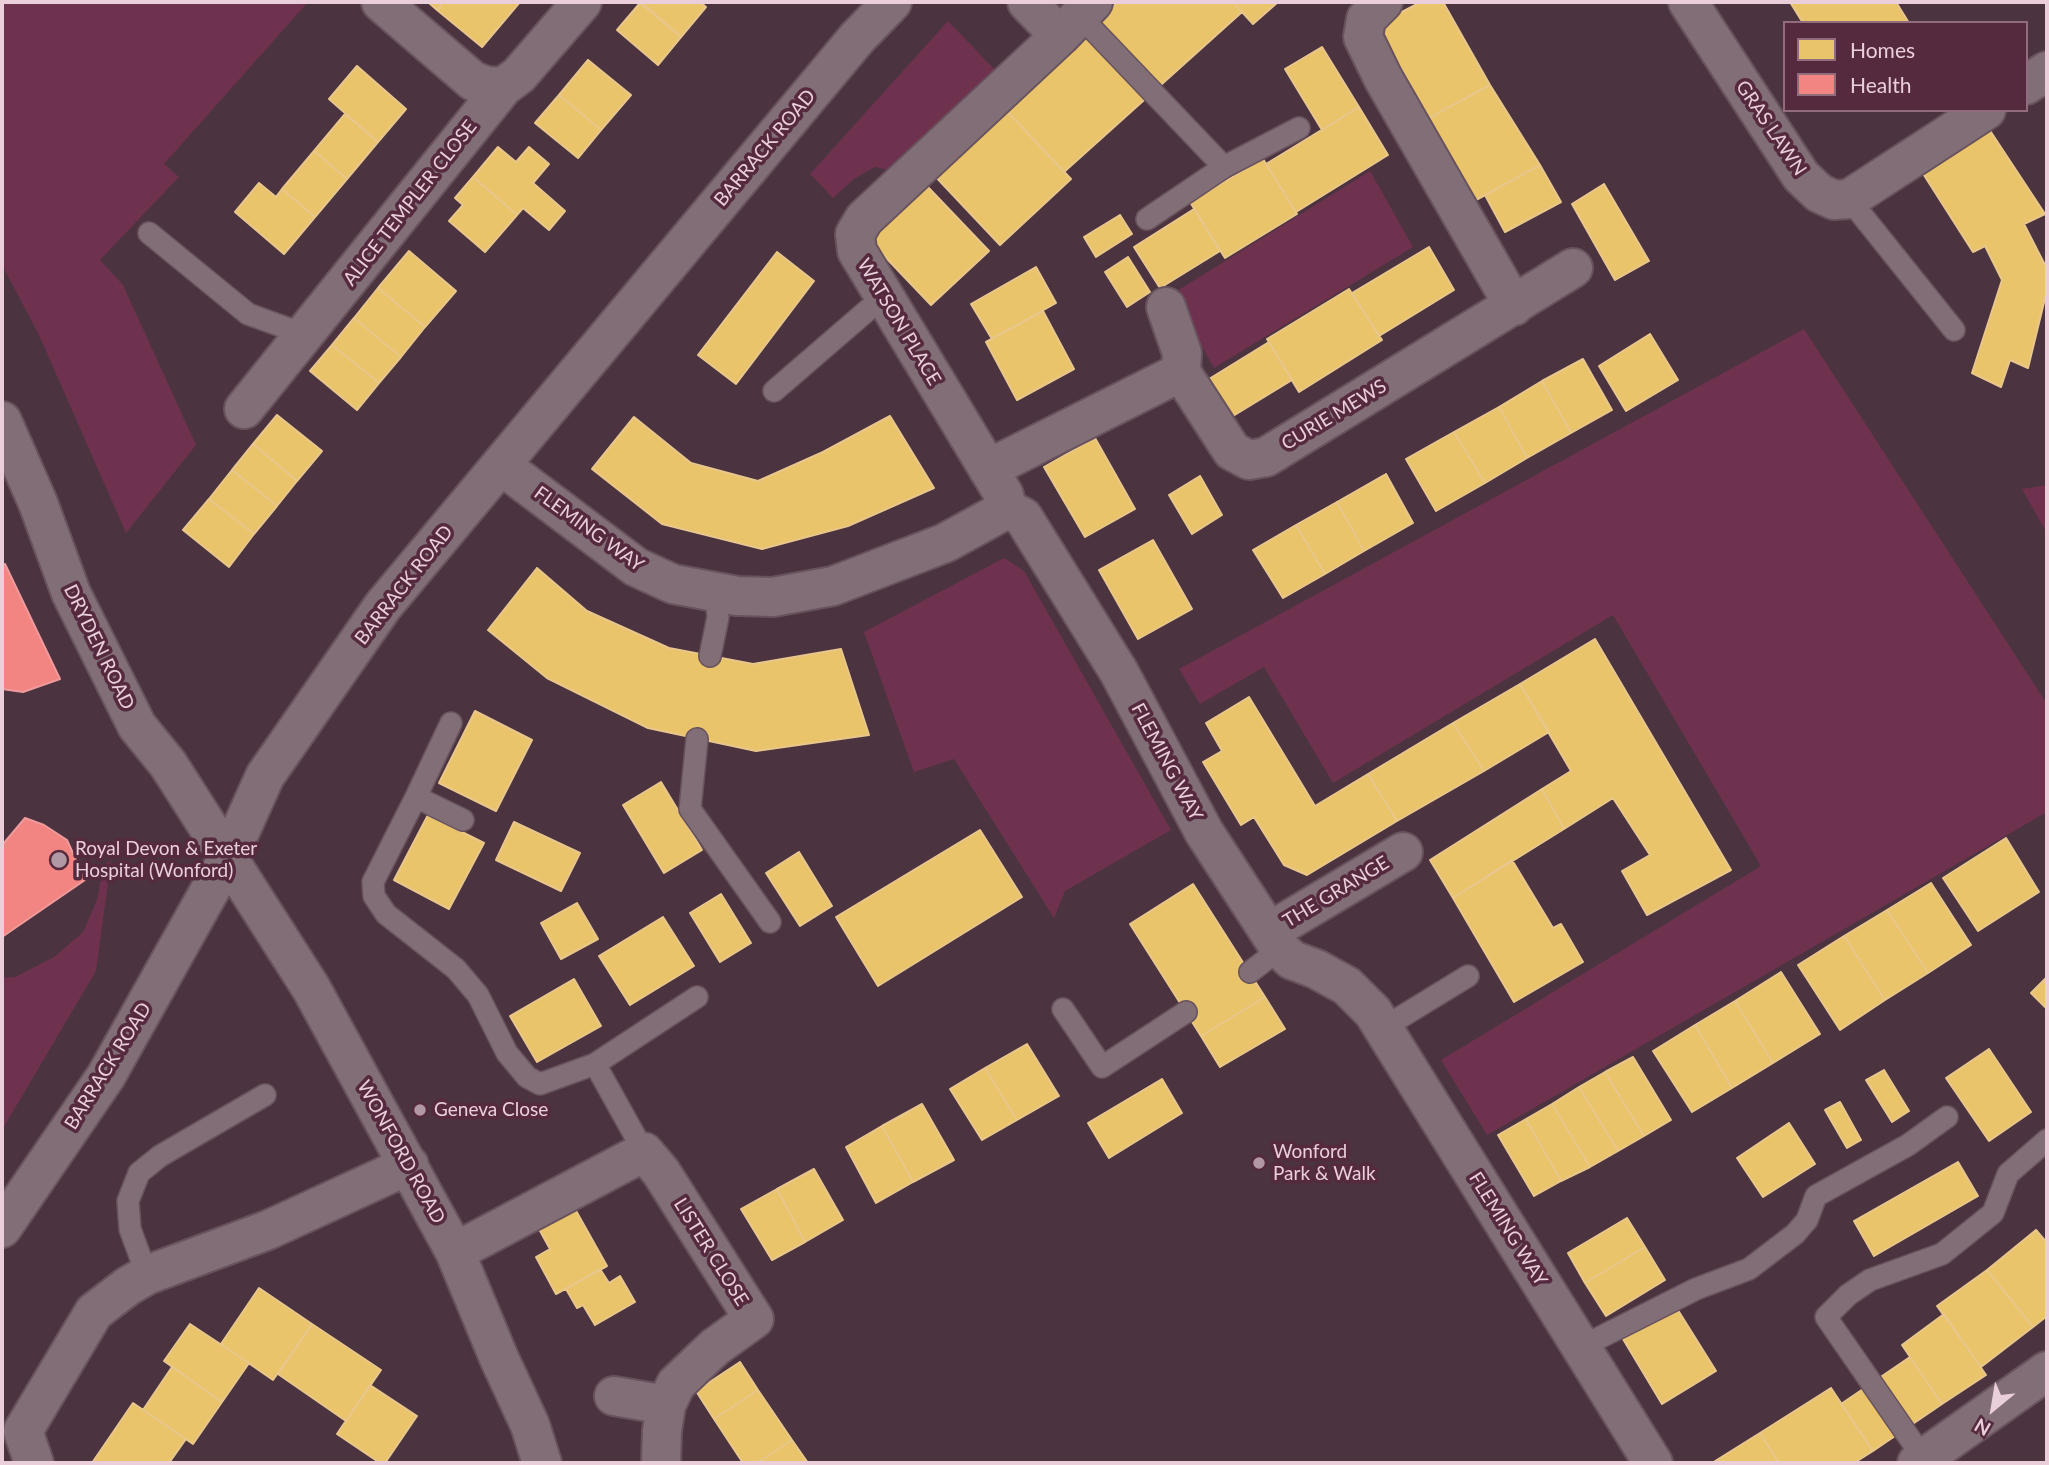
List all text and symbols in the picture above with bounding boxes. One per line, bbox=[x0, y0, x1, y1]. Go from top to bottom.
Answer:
legend bbox=[1783, 21, 2028, 112]
text: Homes bbox=[1850, 37, 1915, 62]
text: Health bbox=[1850, 72, 1911, 97]
street label: GRAS LAWN bbox=[1731, 76, 1811, 180]
street label: BARRACK ROAD bbox=[710, 85, 820, 211]
street label: ALICE TEMPLER CLOSE bbox=[338, 116, 482, 290]
street label: WATSON PLACE bbox=[852, 255, 946, 389]
street label: CURIE MEWS bbox=[1277, 375, 1391, 455]
street label: FLEMING WAY bbox=[530, 482, 648, 576]
street label: BARRACK ROAD bbox=[350, 521, 458, 649]
street label: DRYDEN ROAD bbox=[59, 581, 139, 713]
street label: FLEMING WAY bbox=[1126, 699, 1208, 825]
place label: Royal Devon & Exeter Hospital (Wonford) bbox=[75, 838, 257, 882]
marker: Royal Devon & Exeter Hospital (Wonford) bbox=[49, 850, 69, 870]
street label: THE GRANGE bbox=[1279, 851, 1393, 933]
street label: BARRACK ROAD bbox=[60, 998, 156, 1134]
street label: WONFORD ROAD bbox=[352, 1076, 450, 1228]
place label: Geneva Close bbox=[434, 1099, 548, 1121]
marker: Geneva Close bbox=[412, 1102, 428, 1118]
place label: Wonford Park & Walk bbox=[1273, 1141, 1376, 1185]
marker: Wonford Park & Walk bbox=[1251, 1155, 1267, 1171]
street label: FLEMING WAY bbox=[1464, 1168, 1552, 1290]
street label: LISTER CLOSE bbox=[669, 1194, 753, 1310]
north arrow bbox=[1958, 1374, 2028, 1444]
text: N bbox=[1970, 1414, 1994, 1441]

